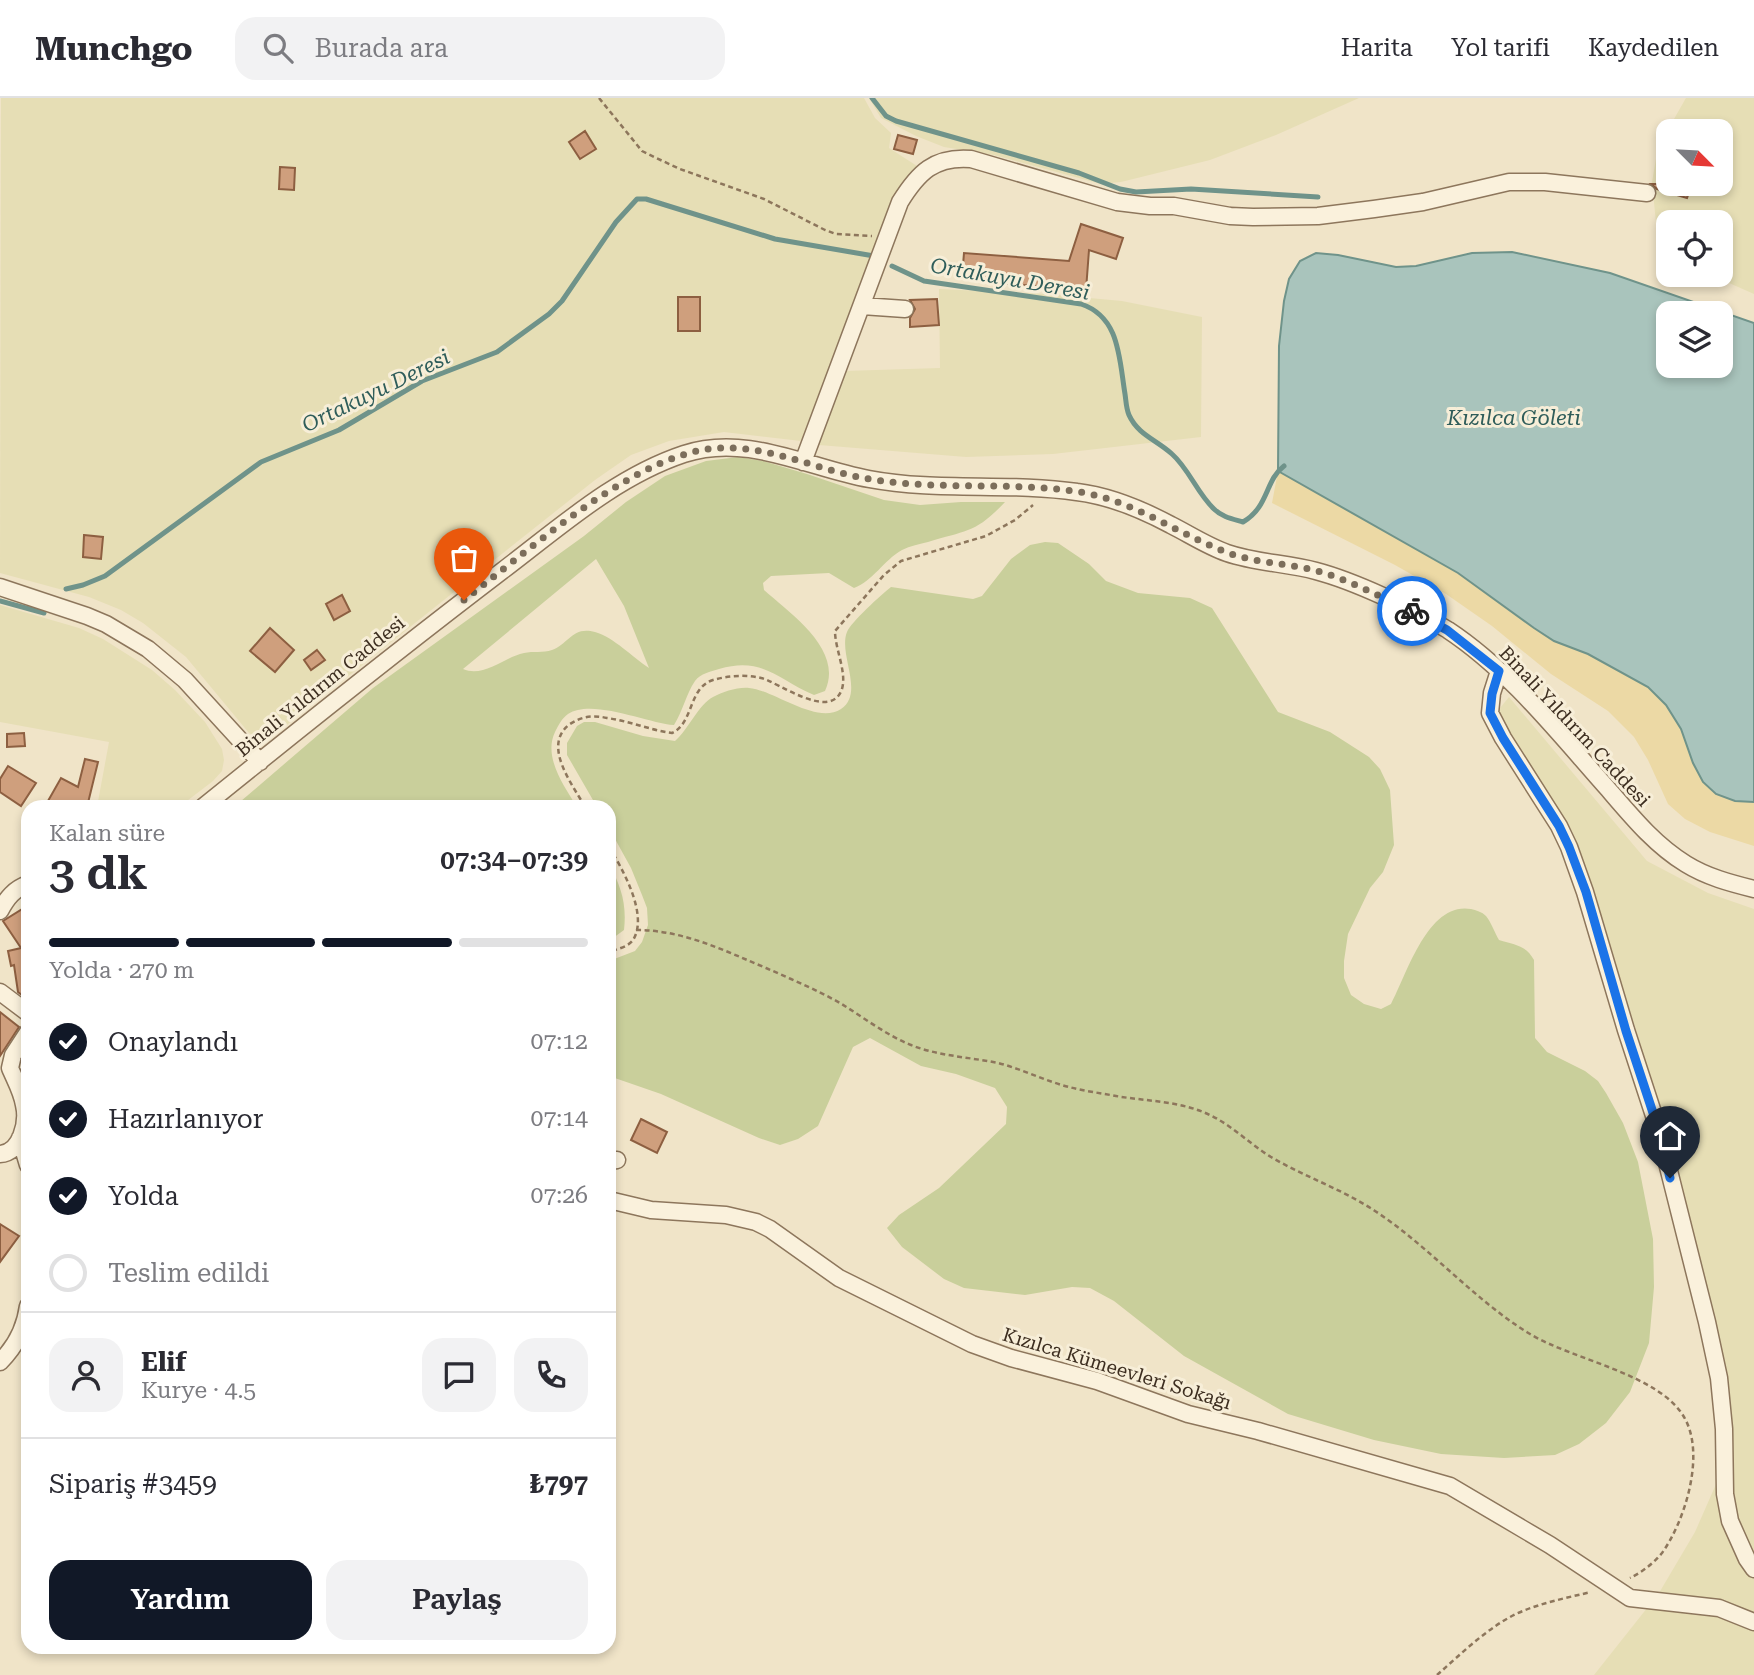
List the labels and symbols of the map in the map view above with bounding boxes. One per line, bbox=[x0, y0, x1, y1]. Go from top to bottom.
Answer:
north arrow bbox=[1656, 119, 1732, 196]
water label: Ortakuyu Deresi bbox=[929, 253, 1091, 305]
water label: Ortakuyu Deresi bbox=[298, 345, 454, 437]
water label: Kızılca Göleti bbox=[1446, 406, 1581, 430]
pin bbox=[434, 528, 494, 600]
courier bbox=[1377, 576, 1447, 646]
street label: Binali Yıldırım Caddesi bbox=[231, 611, 409, 762]
street label: Binali Yıldırım Caddesi bbox=[1494, 641, 1655, 811]
pin bbox=[1640, 1106, 1700, 1178]
street label: Kızılca Kümeevleri Sokağı bbox=[1000, 1323, 1234, 1414]

